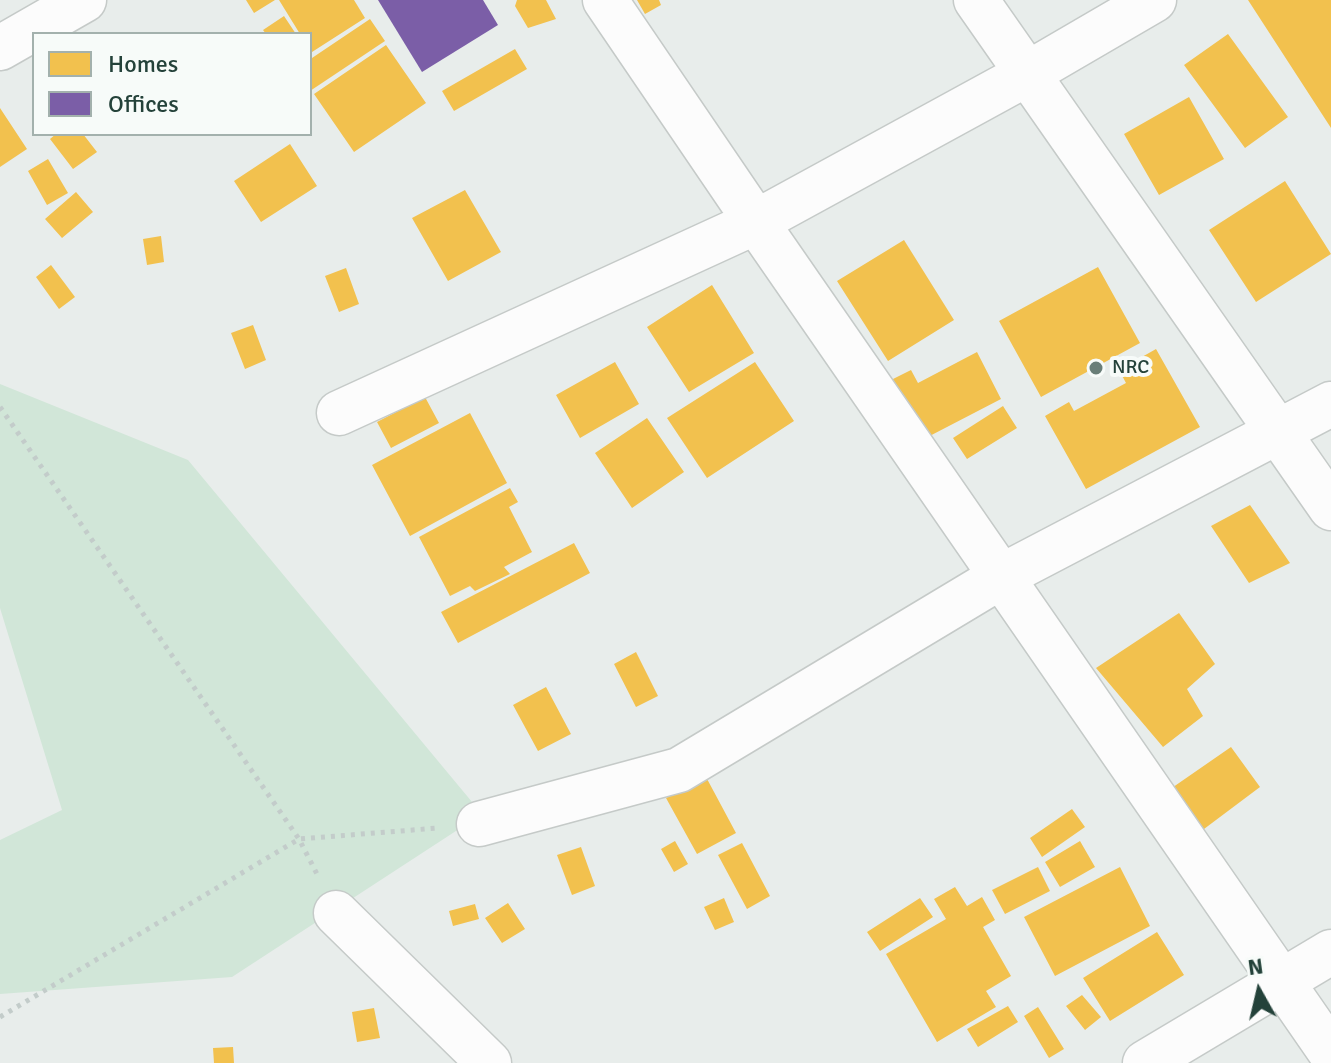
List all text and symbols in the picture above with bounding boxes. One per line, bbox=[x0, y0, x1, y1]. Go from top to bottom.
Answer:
legend bbox=[32, 32, 312, 136]
text: Homes bbox=[108, 49, 178, 79]
text: Offices bbox=[108, 89, 179, 119]
place label: NRC bbox=[1112, 356, 1149, 380]
marker: NRC bbox=[1087, 359, 1105, 377]
north arrow bbox=[1219, 951, 1299, 1031]
text: N bbox=[1246, 952, 1265, 981]

